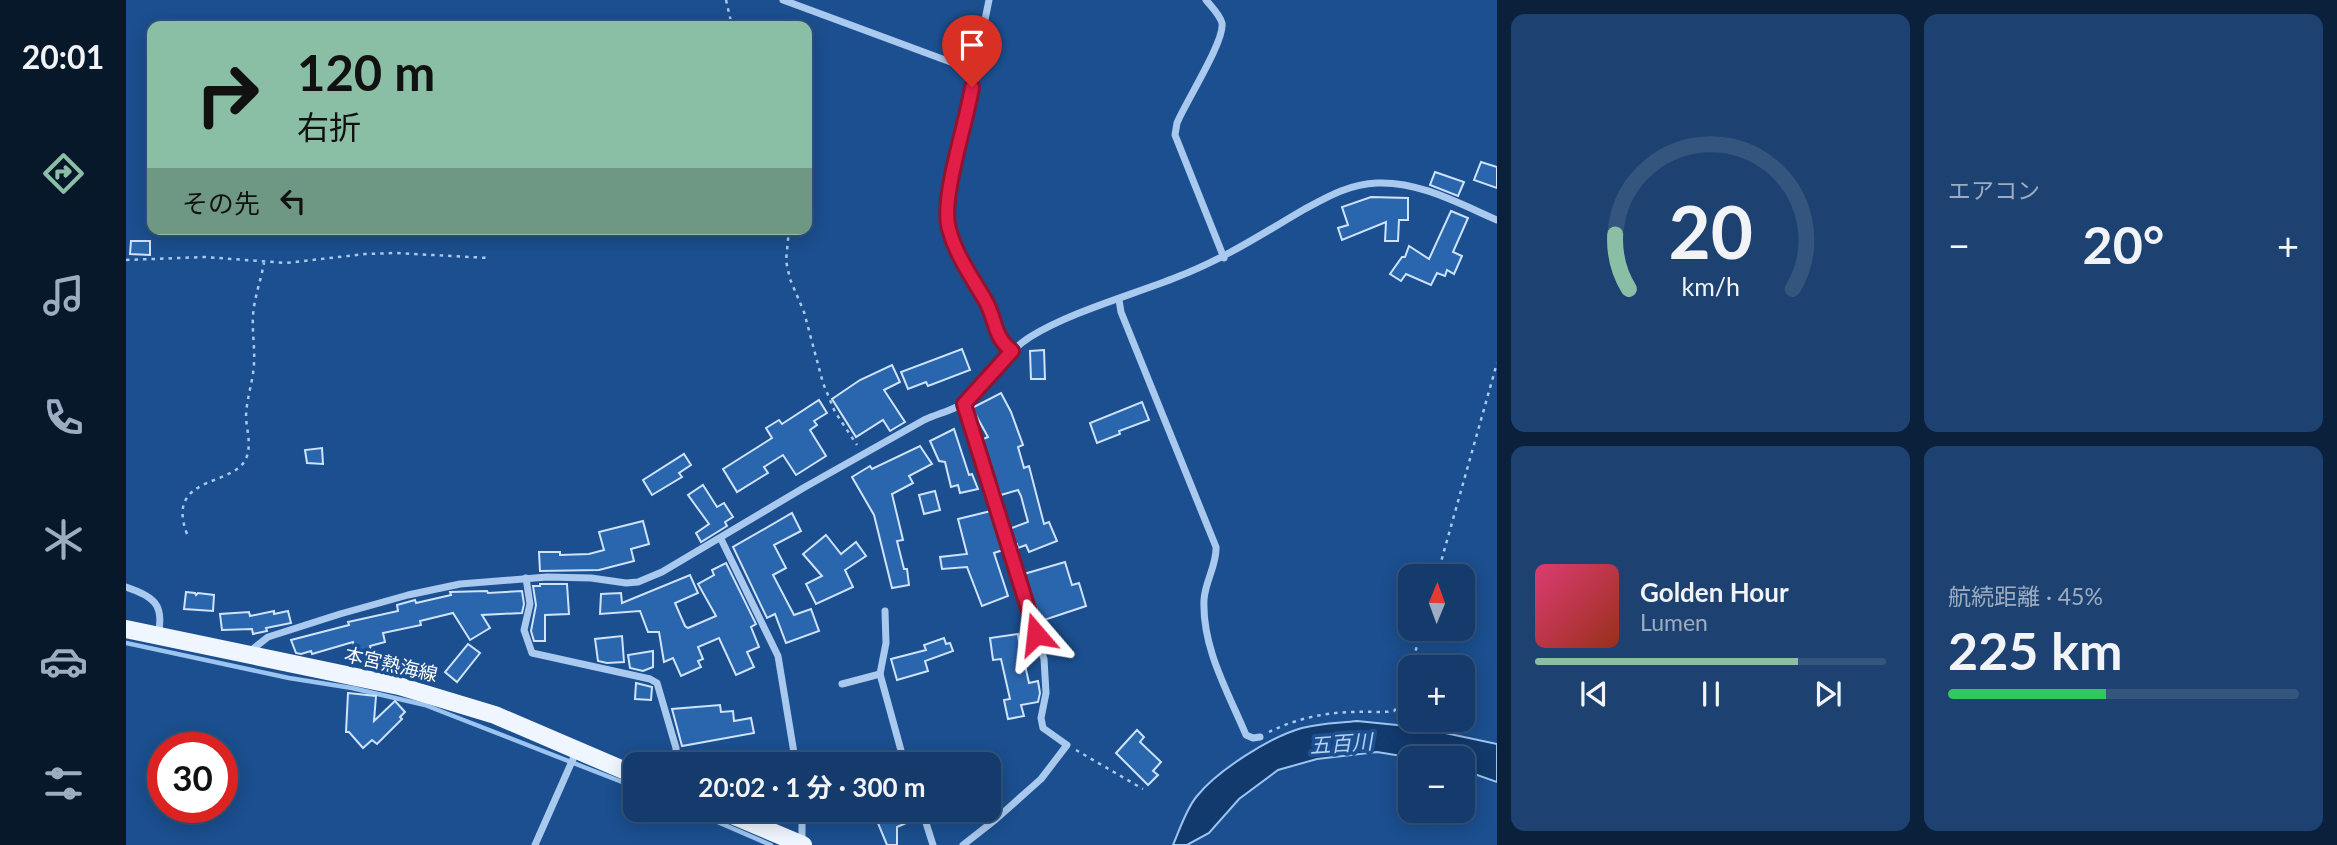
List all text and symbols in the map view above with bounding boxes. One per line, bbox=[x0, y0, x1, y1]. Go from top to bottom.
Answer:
pin bbox=[942, 15, 1002, 87]
icon: arrive bbox=[953, 26, 991, 64]
text: 20:01 bbox=[22, 37, 104, 76]
text: 120 m bbox=[297, 43, 435, 101]
icon: right bbox=[182, 49, 273, 140]
text: 右折 bbox=[297, 107, 361, 146]
icon: directions bbox=[39, 149, 88, 198]
text: エアコン bbox=[1948, 176, 2040, 204]
icon: left bbox=[274, 182, 312, 220]
text: その先 bbox=[182, 187, 260, 219]
text: 20 bbox=[1668, 187, 1753, 275]
text: 20° bbox=[2083, 213, 2164, 275]
text: − bbox=[1948, 222, 1970, 268]
text: + bbox=[2277, 222, 2299, 268]
icon: music bbox=[39, 271, 88, 320]
text: km/h bbox=[1681, 271, 1740, 301]
icon: phone bbox=[39, 393, 88, 442]
icon: climate bbox=[39, 515, 88, 564]
north arrow bbox=[1398, 564, 1475, 640]
map controls bbox=[1398, 564, 1475, 823]
text: Golden Hour bbox=[1640, 576, 1789, 608]
text: 航続距離 · 45% bbox=[1948, 582, 2103, 610]
position arrow bbox=[999, 597, 1073, 671]
text: Lumen bbox=[1640, 608, 1708, 636]
text: 225 km bbox=[1948, 619, 2122, 681]
icon: car bbox=[39, 637, 88, 686]
street label: 本宮熱海線 bbox=[342, 642, 440, 685]
button: + bbox=[1398, 655, 1475, 732]
icon: previous bbox=[1575, 675, 1613, 713]
icon: pause bbox=[1692, 675, 1730, 713]
icon: next bbox=[1809, 675, 1847, 713]
water label: 五百川 bbox=[1309, 728, 1375, 757]
speed limit sign: 30 bbox=[147, 732, 238, 823]
button: − bbox=[1398, 746, 1475, 823]
icon: filters bbox=[39, 759, 88, 808]
text: 20:02 · 1 分 · 300 m bbox=[698, 771, 926, 803]

